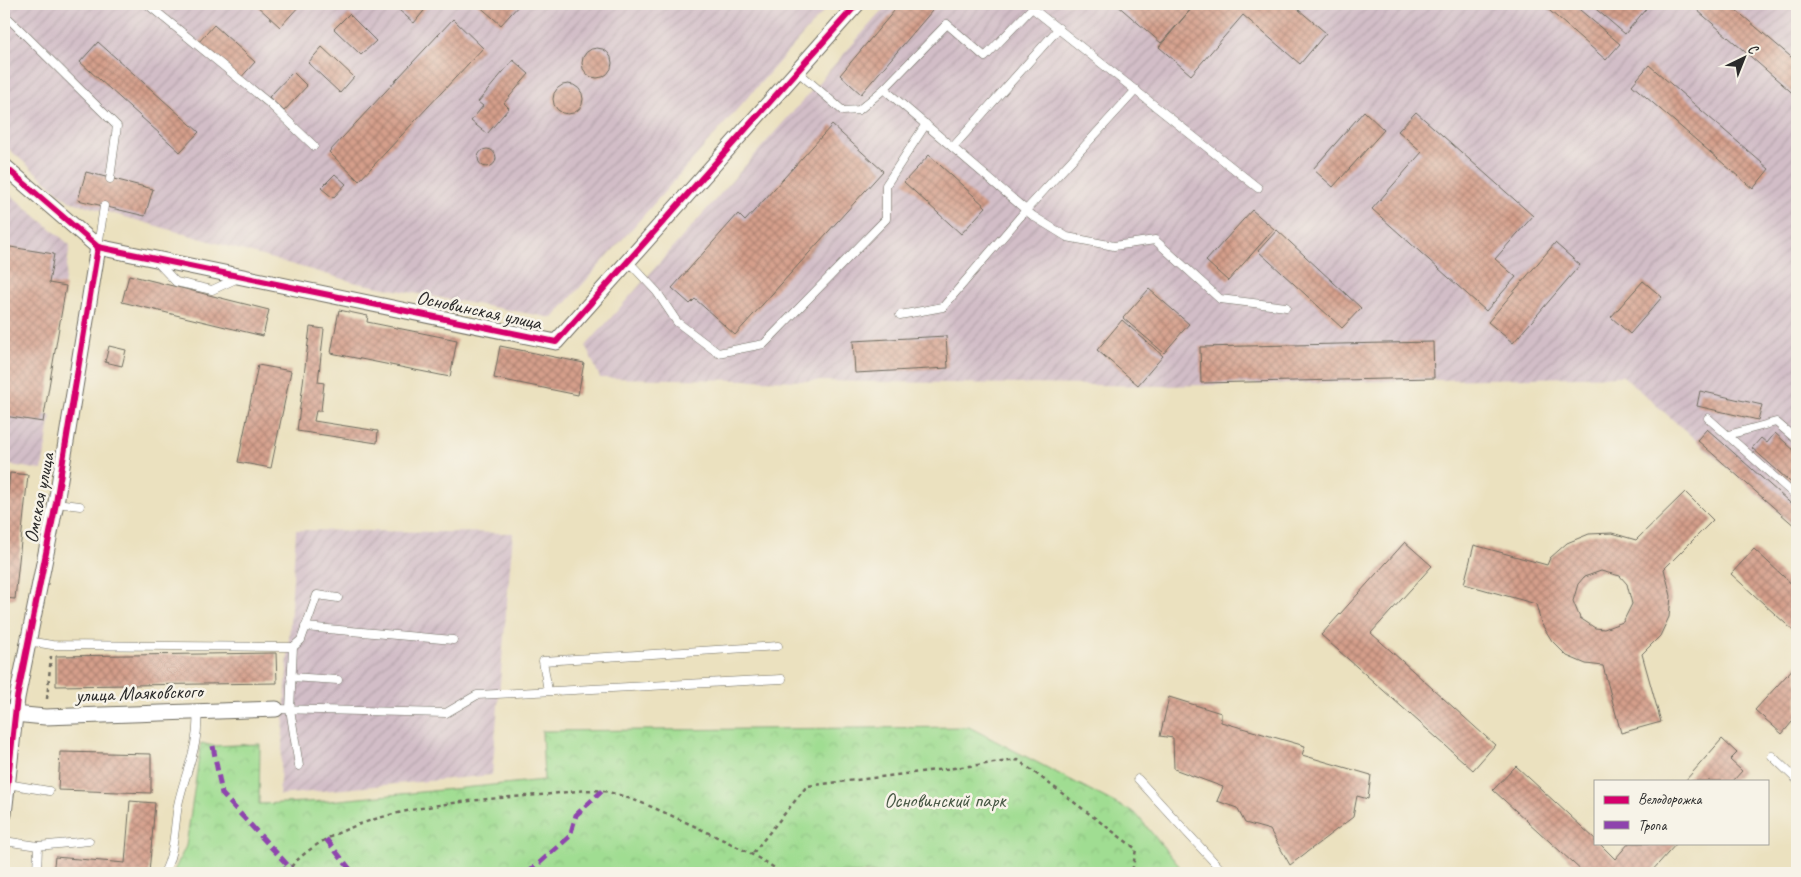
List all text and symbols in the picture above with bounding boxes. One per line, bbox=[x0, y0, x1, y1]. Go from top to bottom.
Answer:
north arrow bbox=[1718, 32, 1768, 82]
text: С bbox=[1744, 40, 1762, 59]
street label: Основинская улица bbox=[414, 285, 545, 336]
street label: Омская улица bbox=[18, 449, 60, 545]
street label: улица Маяковского bbox=[74, 678, 205, 708]
legend bbox=[1594, 780, 1768, 844]
park label: Основинский парк bbox=[884, 788, 1007, 813]
text: Велодорожка bbox=[1638, 790, 1702, 809]
text: Тропа bbox=[1638, 816, 1667, 835]

